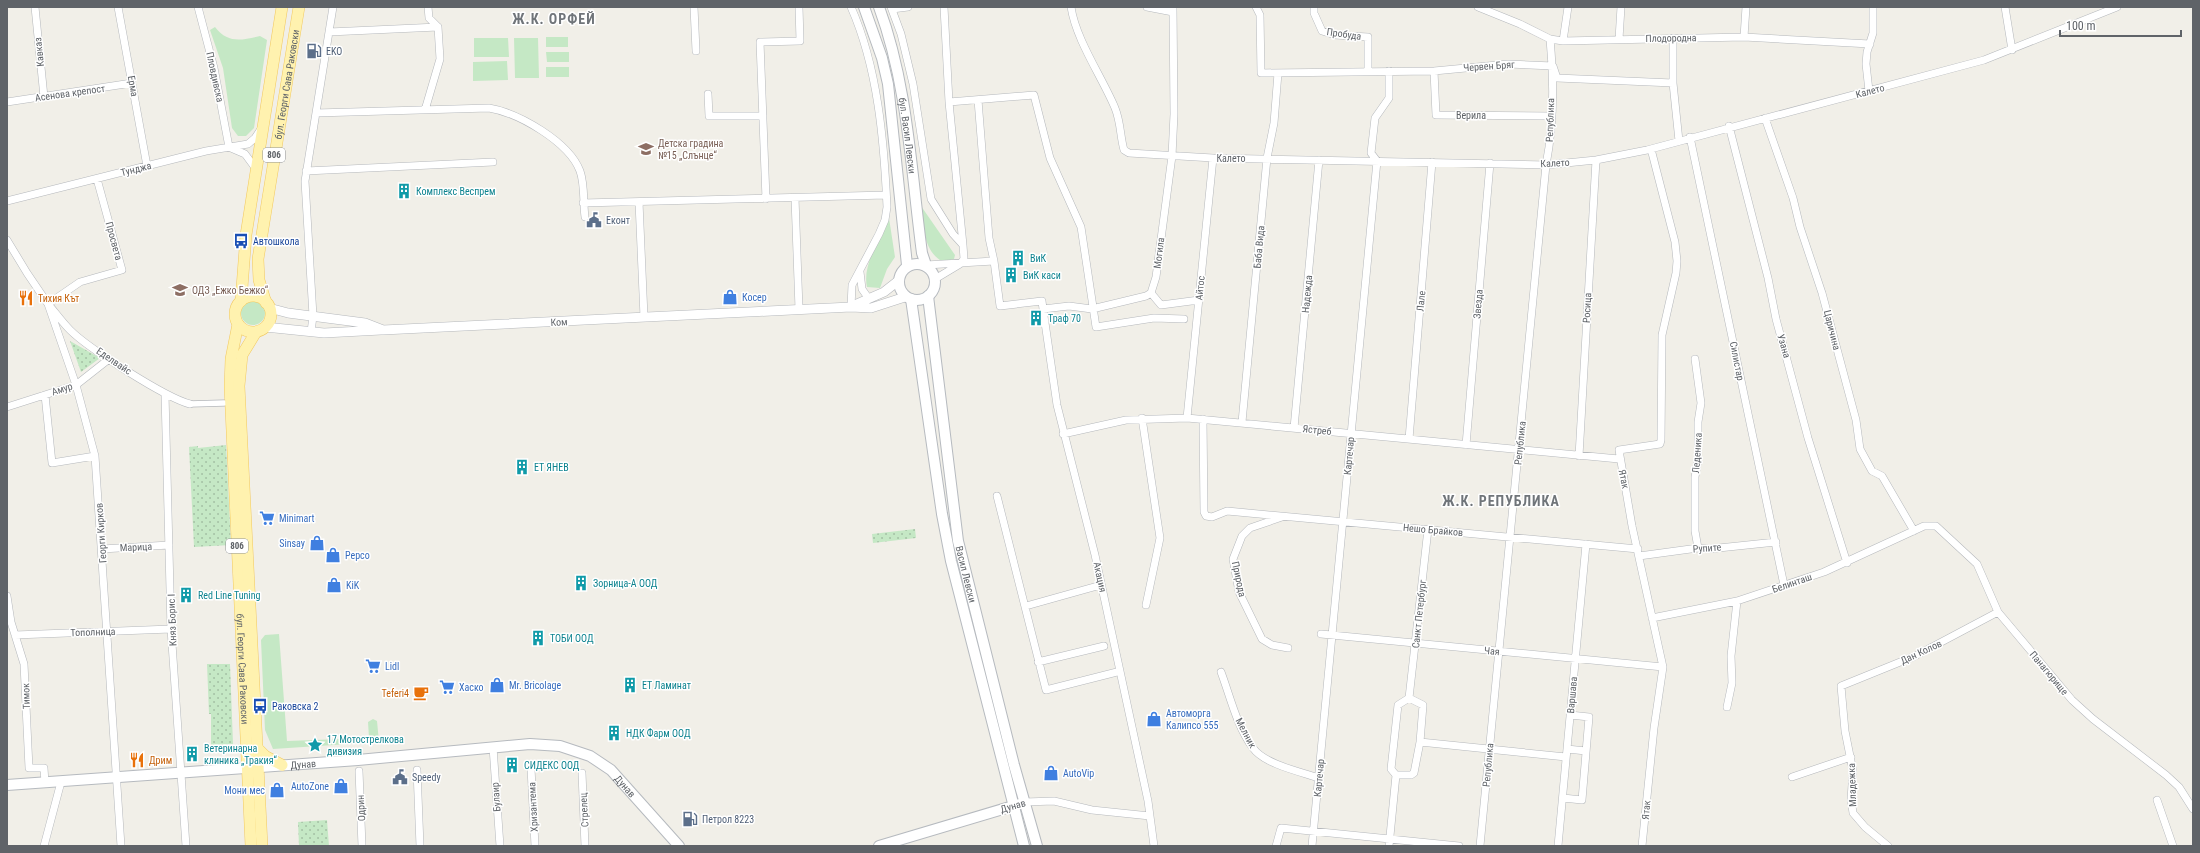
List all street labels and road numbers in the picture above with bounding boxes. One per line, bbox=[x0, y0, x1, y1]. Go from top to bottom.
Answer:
street label: Пробуда bbox=[1326, 26, 1362, 42]
street label: бул. Георги Сава Раковски bbox=[272, 29, 301, 140]
street label: Плодородна bbox=[1645, 32, 1697, 44]
street label: Кавказ bbox=[32, 37, 46, 67]
street label: Пловдивска bbox=[204, 51, 226, 103]
street label: Червен Бряг bbox=[1463, 59, 1515, 73]
street label: Ерма bbox=[126, 75, 140, 98]
street label: Калето bbox=[1854, 82, 1886, 100]
street label: Асенова крепост bbox=[34, 83, 106, 103]
street label: бул. Васил Левски bbox=[897, 97, 918, 174]
street label: Република bbox=[1544, 98, 1556, 142]
street label: Верила bbox=[1456, 110, 1486, 121]
road number: 806 bbox=[263, 148, 285, 162]
street label: Калето bbox=[1216, 153, 1246, 164]
street label: Калето bbox=[1540, 157, 1570, 169]
street label: Тунджа bbox=[120, 160, 153, 178]
street label: Просвета bbox=[104, 221, 124, 262]
street label: Баба Вида bbox=[1252, 225, 1266, 269]
street label: Могила bbox=[1152, 237, 1166, 269]
street label: Надежда bbox=[1300, 274, 1314, 313]
street label: Айтос bbox=[1193, 275, 1207, 301]
street label: Звезда bbox=[1471, 289, 1485, 319]
street label: Лале bbox=[1415, 290, 1427, 312]
street label: Росица bbox=[1581, 292, 1593, 323]
street label: Царичина bbox=[1822, 309, 1842, 351]
street label: Ком bbox=[550, 316, 568, 328]
street label: Узана bbox=[1775, 333, 1793, 359]
street label: Силистар bbox=[1728, 341, 1746, 381]
street label: Еделвайс bbox=[94, 345, 134, 377]
street label: Амур bbox=[50, 380, 74, 398]
street label: Република bbox=[1512, 420, 1528, 465]
street label: Ястреб bbox=[1302, 423, 1332, 437]
street label: Леденика bbox=[1690, 432, 1704, 474]
street label: Картечар bbox=[1342, 437, 1356, 475]
street label: Ятак bbox=[1617, 468, 1631, 490]
street label: Георги Кирков bbox=[93, 503, 109, 563]
street label: Нешо Брайков bbox=[1402, 522, 1464, 538]
road number: 806 bbox=[226, 539, 248, 553]
street label: Марица bbox=[120, 541, 153, 553]
street label: Рупите bbox=[1692, 541, 1722, 554]
street label: Васил Левски bbox=[954, 545, 979, 604]
street label: Природа bbox=[1230, 560, 1248, 598]
street label: Акация bbox=[1091, 561, 1109, 593]
street label: Белинташ bbox=[1771, 571, 1813, 595]
street label: Санкт Петербург bbox=[1410, 579, 1428, 649]
street label: Княз Борис I bbox=[166, 594, 178, 646]
street label: бул. Георги Сава Раковски bbox=[235, 613, 251, 725]
street label: Тополница bbox=[70, 626, 116, 638]
street label: Дан Колов bbox=[1899, 638, 1943, 666]
street label: Чая bbox=[1484, 645, 1501, 657]
street label: Панагюрище bbox=[2028, 649, 2071, 697]
street label: Варшава bbox=[1565, 676, 1579, 714]
street label: Тимок bbox=[20, 683, 32, 709]
street label: Мелник bbox=[1234, 716, 1259, 750]
street label: Република bbox=[1481, 742, 1495, 787]
street label: Дунав bbox=[290, 757, 316, 770]
street label: Картечар bbox=[1312, 759, 1326, 797]
street label: Младежка bbox=[1846, 763, 1858, 807]
street label: Дунав bbox=[613, 773, 638, 799]
street label: Булаир bbox=[489, 782, 503, 812]
street label: Хризантема bbox=[526, 782, 540, 832]
street label: Стрелец bbox=[578, 792, 590, 828]
street label: Одрин bbox=[355, 794, 367, 822]
street label: Дунав bbox=[999, 797, 1027, 815]
street label: Ятак bbox=[1640, 800, 1652, 820]

